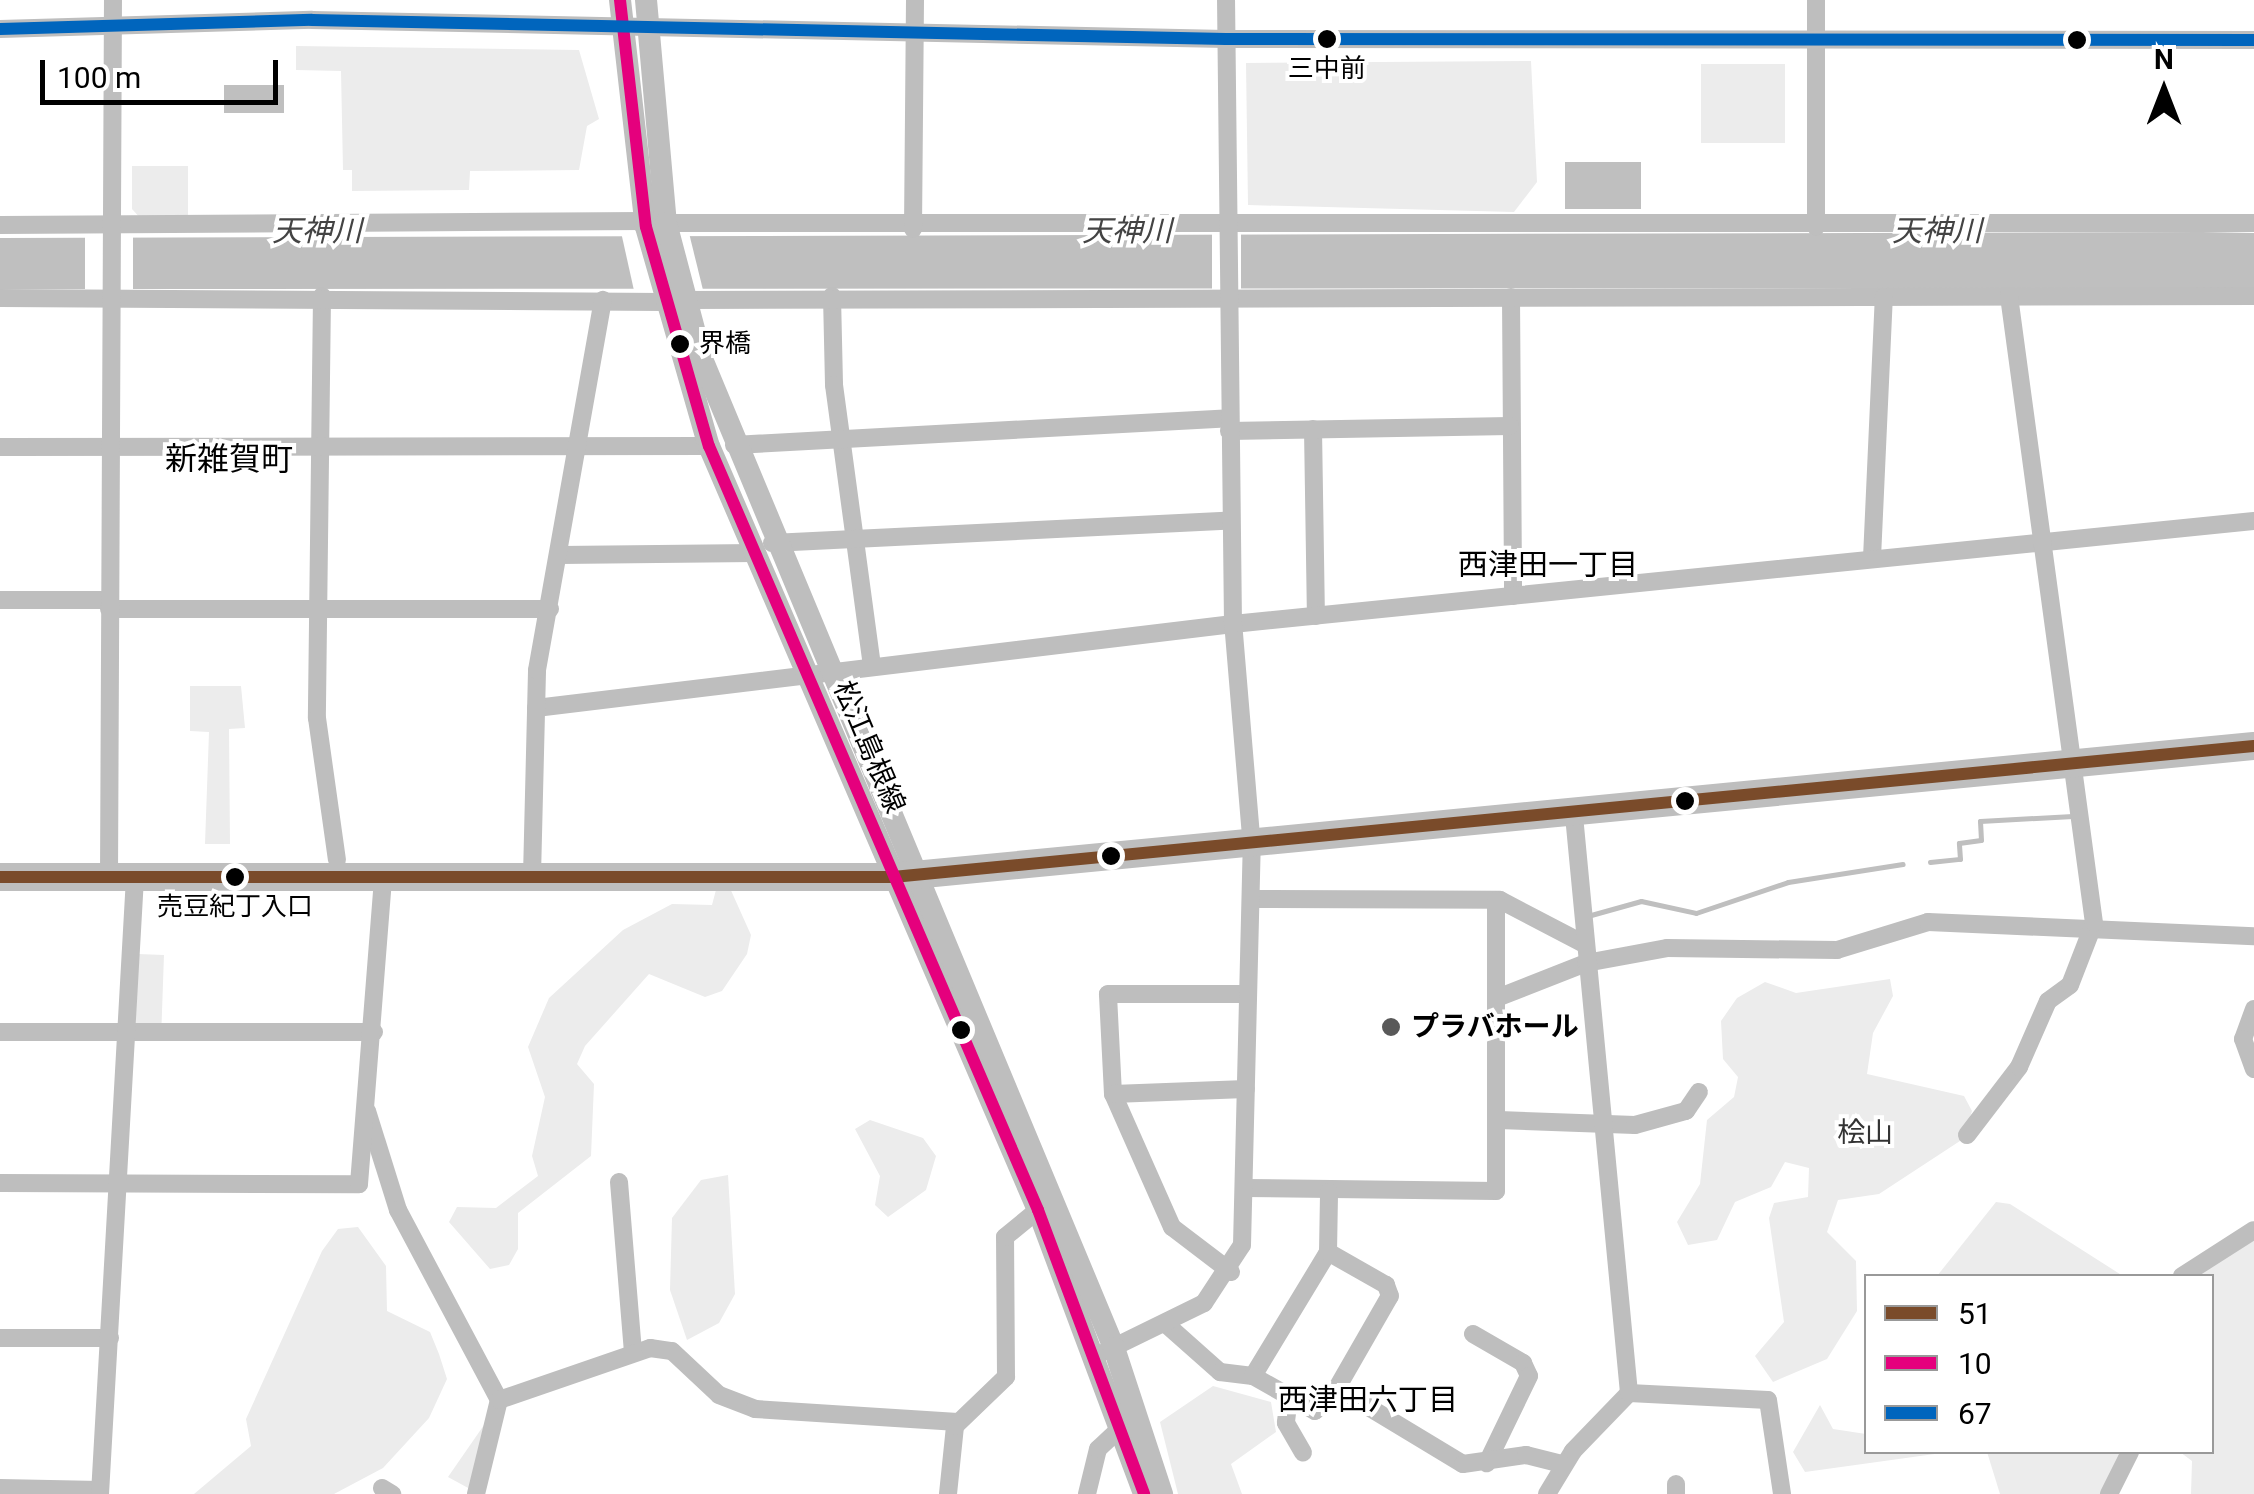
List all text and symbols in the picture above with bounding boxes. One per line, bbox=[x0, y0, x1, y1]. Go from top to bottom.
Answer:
marker: 三中前 bbox=[1317, 29, 1337, 49]
unlabelled marker bbox=[2067, 30, 2087, 50]
scale bar bbox=[45, 40, 282, 102]
north arrow bbox=[2114, 40, 2214, 140]
text: N bbox=[2154, 43, 2174, 76]
place label: 三中前 bbox=[1288, 53, 1366, 85]
text: 100 m bbox=[57, 60, 141, 95]
water label: 天神川 bbox=[272, 213, 362, 249]
water label: 天神川 bbox=[1082, 213, 1172, 249]
water label: 天神川 bbox=[1892, 213, 1982, 249]
place label: 界橋 bbox=[699, 328, 751, 360]
marker: 界橋 bbox=[670, 334, 690, 354]
district label: 新雑賀町 bbox=[165, 440, 293, 478]
district label: 西津田一丁目 bbox=[1458, 547, 1638, 583]
street label: 松江島根線 bbox=[826, 676, 912, 818]
unlabelled marker bbox=[1675, 791, 1695, 811]
unlabelled marker bbox=[1101, 846, 1121, 866]
marker: 売豆紀丁入口 bbox=[225, 867, 245, 887]
place label: 売豆紀丁入口 bbox=[157, 891, 313, 923]
place label: プラバホール bbox=[1411, 1010, 1579, 1044]
marker: プラバホール bbox=[1380, 1016, 1402, 1038]
unlabelled marker bbox=[951, 1020, 971, 1040]
park label: 桧山 bbox=[1837, 1116, 1893, 1150]
legend bbox=[1864, 1274, 2214, 1454]
text: 51 bbox=[1958, 1296, 1992, 1331]
text: 10 bbox=[1958, 1346, 1992, 1381]
district label: 西津田六丁目 bbox=[1278, 1382, 1458, 1418]
text: 67 bbox=[1958, 1396, 1992, 1431]

